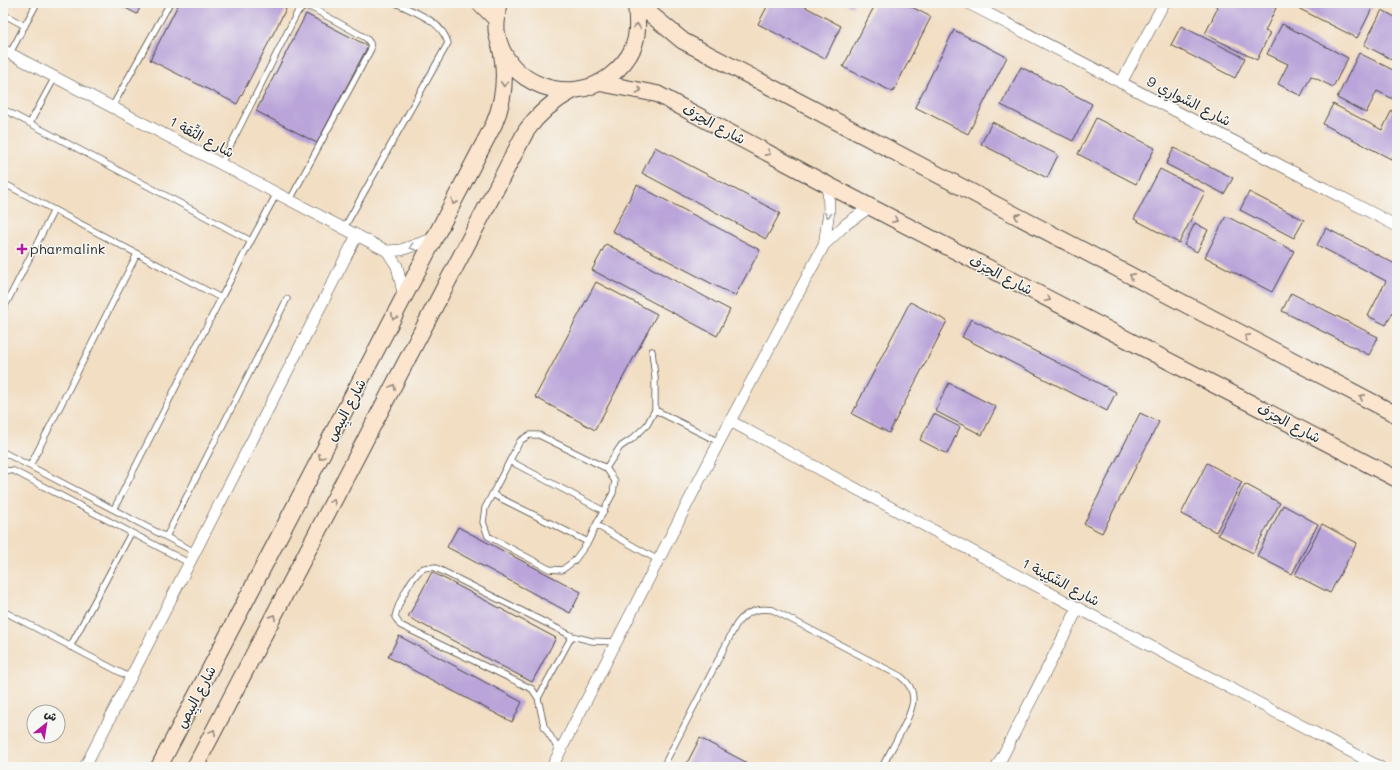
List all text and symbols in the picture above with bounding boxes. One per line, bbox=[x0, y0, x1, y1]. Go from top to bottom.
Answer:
one-way arrow bbox=[632, 23, 641, 29]
street label: شارع السَّوارِي 9 bbox=[1143, 71, 1235, 132]
one-way arrow bbox=[500, 80, 509, 87]
one-way arrow bbox=[636, 86, 642, 94]
street label: شارع الحِرَف bbox=[679, 99, 749, 149]
street label: شارع الثِّقة 1 bbox=[166, 111, 238, 162]
one-way arrow bbox=[763, 148, 771, 156]
one-way arrow bbox=[451, 198, 459, 205]
one-way arrow bbox=[824, 212, 833, 218]
one-way arrow bbox=[1014, 213, 1021, 221]
one-way arrow bbox=[891, 215, 898, 223]
place label: pharmalink bbox=[30, 239, 105, 258]
one-way arrow bbox=[408, 242, 415, 250]
marker: pharmalink bbox=[17, 244, 27, 254]
street label: شارع الحِرَف bbox=[966, 250, 1036, 300]
one-way arrow bbox=[1129, 274, 1136, 281]
one-way arrow bbox=[1044, 294, 1051, 302]
one-way arrow bbox=[391, 313, 398, 321]
one-way arrow bbox=[1244, 334, 1252, 342]
street label: شارع البِيص bbox=[321, 375, 372, 446]
one-way arrow bbox=[388, 383, 396, 391]
one-way arrow bbox=[1359, 395, 1367, 402]
street label: شارع الحِرَف bbox=[1254, 398, 1324, 448]
one-way arrow bbox=[318, 453, 325, 461]
one-way arrow bbox=[328, 499, 336, 506]
street label: شارع السَّكِينة 1 bbox=[1019, 553, 1103, 611]
one-way arrow bbox=[268, 614, 276, 621]
street label: شارع البِيص bbox=[171, 662, 222, 733]
north arrow bbox=[26, 704, 66, 744]
text: ش bbox=[42, 705, 60, 724]
one-way arrow bbox=[208, 729, 216, 737]

